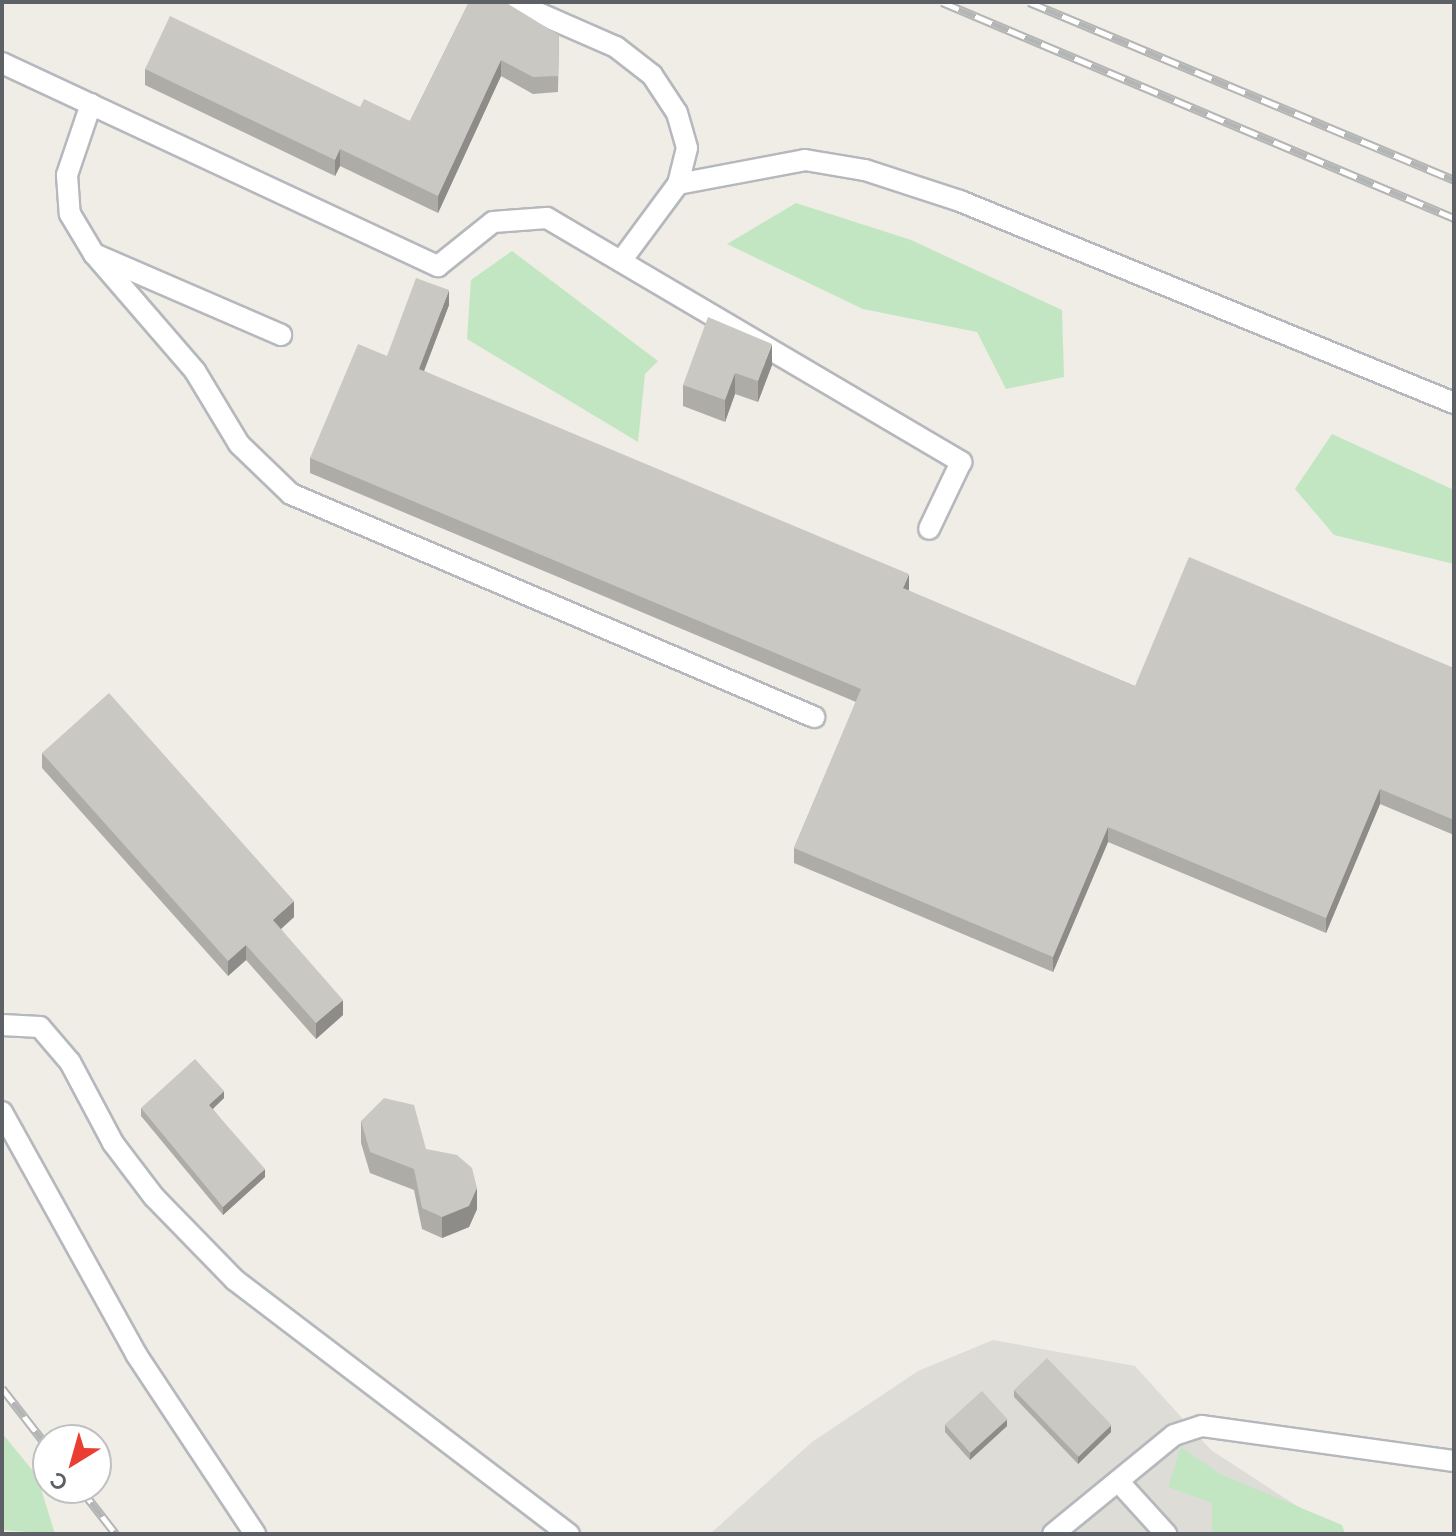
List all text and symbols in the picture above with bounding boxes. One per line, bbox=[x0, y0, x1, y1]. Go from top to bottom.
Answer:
north arrow bbox=[32, 1424, 112, 1504]
text: С bbox=[45, 1467, 73, 1496]

